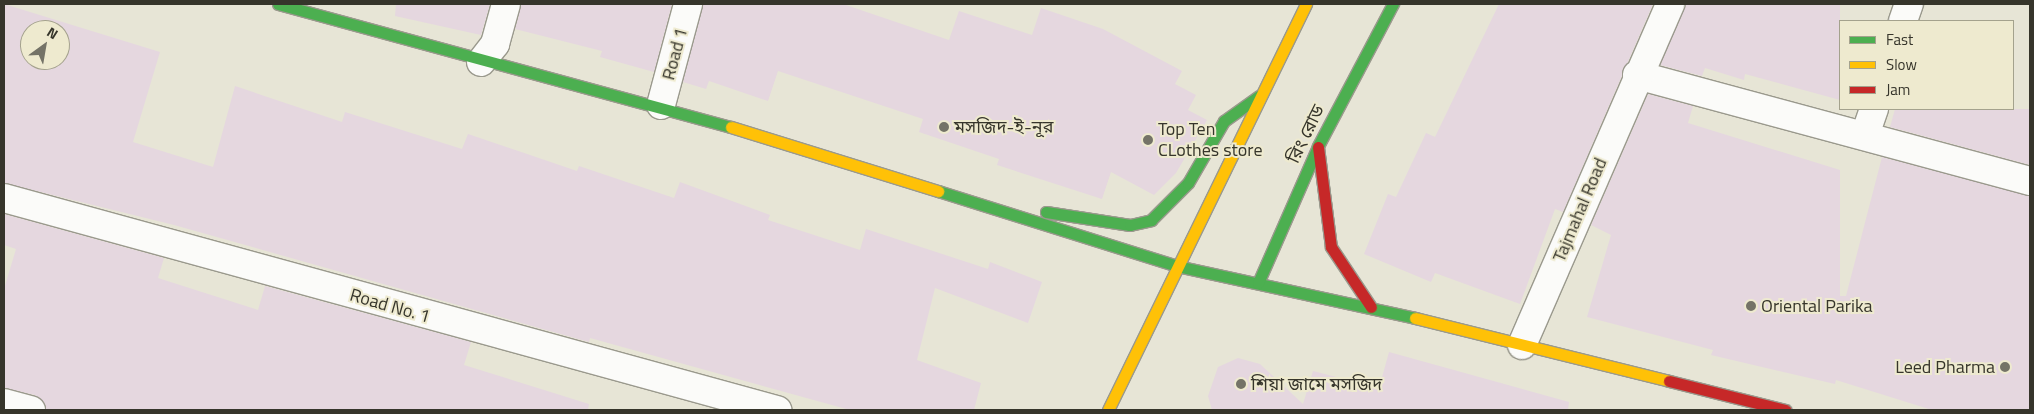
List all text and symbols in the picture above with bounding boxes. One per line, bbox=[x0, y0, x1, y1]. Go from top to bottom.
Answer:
north arrow bbox=[20, 20, 70, 70]
legend bbox=[1839, 20, 2014, 110]
text: N bbox=[43, 21, 62, 44]
street label: Road 1 bbox=[658, 26, 692, 82]
text: Fast bbox=[1886, 28, 1913, 51]
text: Slow bbox=[1886, 53, 1917, 76]
text: Jam bbox=[1886, 78, 1910, 101]
street label: রিং রোড bbox=[1283, 101, 1329, 167]
place label: মসজিদ-ই-নূর bbox=[954, 116, 1053, 138]
place label: Top Ten CLothes store bbox=[1158, 119, 1262, 162]
marker: মসজিদ-ই-নূর bbox=[938, 121, 950, 133]
marker: Top Ten CLothes store bbox=[1142, 134, 1154, 146]
street label: Tajmahal Road bbox=[1548, 155, 1612, 265]
street label: Road No. 1 bbox=[347, 284, 433, 328]
place label: Oriental Parika bbox=[1761, 295, 1873, 317]
marker: Oriental Parika bbox=[1745, 300, 1757, 312]
place label: Leed Pharma bbox=[1895, 356, 1995, 378]
marker: Leed Pharma bbox=[1999, 361, 2011, 373]
place label: শিয়া জামে মসজিদ bbox=[1251, 373, 1382, 395]
marker: শিয়া জামে মসজিদ bbox=[1235, 378, 1247, 390]

